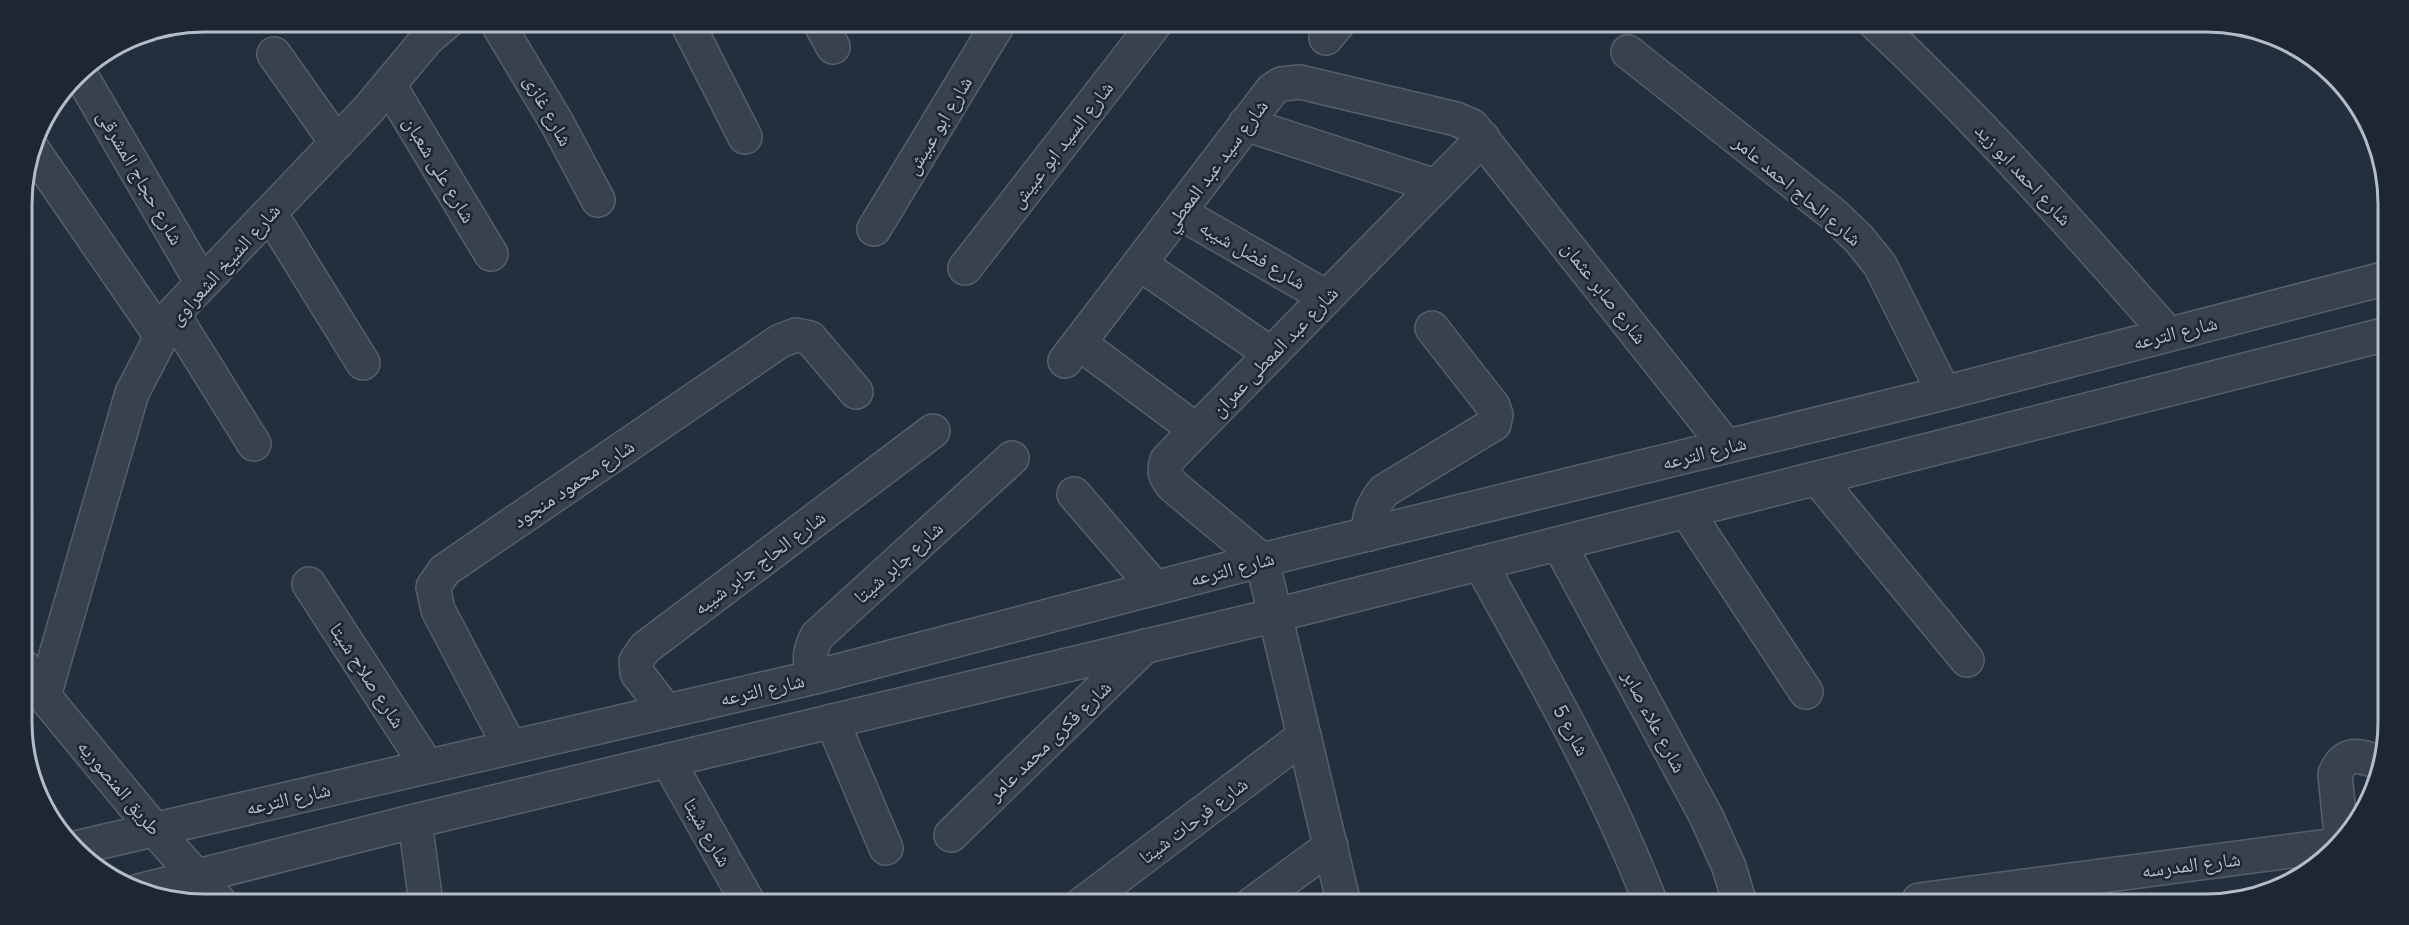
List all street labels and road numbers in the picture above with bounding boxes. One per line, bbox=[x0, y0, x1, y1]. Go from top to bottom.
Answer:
street label: شارع غازى bbox=[518, 69, 580, 151]
street label: شارع ابو عبيش bbox=[898, 71, 978, 179]
street label: شارع السيد ابو عبيش bbox=[1003, 75, 1119, 213]
street label: شارع سيد عبد المعطي bbox=[1156, 93, 1276, 239]
street label: شارع حجاج المشرقى bbox=[91, 104, 191, 250]
street label: شارع على شعبان bbox=[397, 111, 483, 227]
street label: شارع احمد ابو زيد bbox=[1969, 117, 2079, 231]
street label: شارع الحاج احمد عامر bbox=[1727, 128, 1868, 252]
street label: شارع الشيخ الشعراوى bbox=[162, 197, 286, 331]
street label: شارع فضل شيبه bbox=[1195, 213, 1311, 295]
street label: شارع صابر عثمان bbox=[1556, 235, 1654, 349]
street label: شارع عبد المعطى عمران bbox=[1204, 280, 1344, 422]
street label: شارع الترعه bbox=[2130, 308, 2220, 356]
street label: شارع الترعه bbox=[1659, 428, 1749, 476]
street label: شارع محمود منجود bbox=[507, 432, 639, 534]
street label: شارع الحاج جابر شيبه bbox=[687, 503, 831, 621]
street label: شارع جابر شيتا bbox=[848, 515, 948, 609]
street label: شارع الترعه bbox=[1187, 544, 1277, 592]
street label: شارع صلاح شيتا bbox=[324, 617, 412, 733]
street label: شارع علاء صابر bbox=[1616, 664, 1693, 777]
street label: شارع الترعه bbox=[717, 666, 807, 712]
street label: شارع فكرى محمد عامر bbox=[980, 674, 1117, 807]
street label: شارع 5 bbox=[1547, 699, 1597, 761]
street label: طريق المنصوريه bbox=[72, 733, 168, 841]
street label: شارع فرحات شيتا bbox=[1133, 770, 1253, 870]
street label: شارع الترعه bbox=[243, 775, 333, 821]
street label: شارع شيتا bbox=[677, 793, 739, 871]
street label: شارع المدرسه bbox=[2140, 845, 2242, 883]

